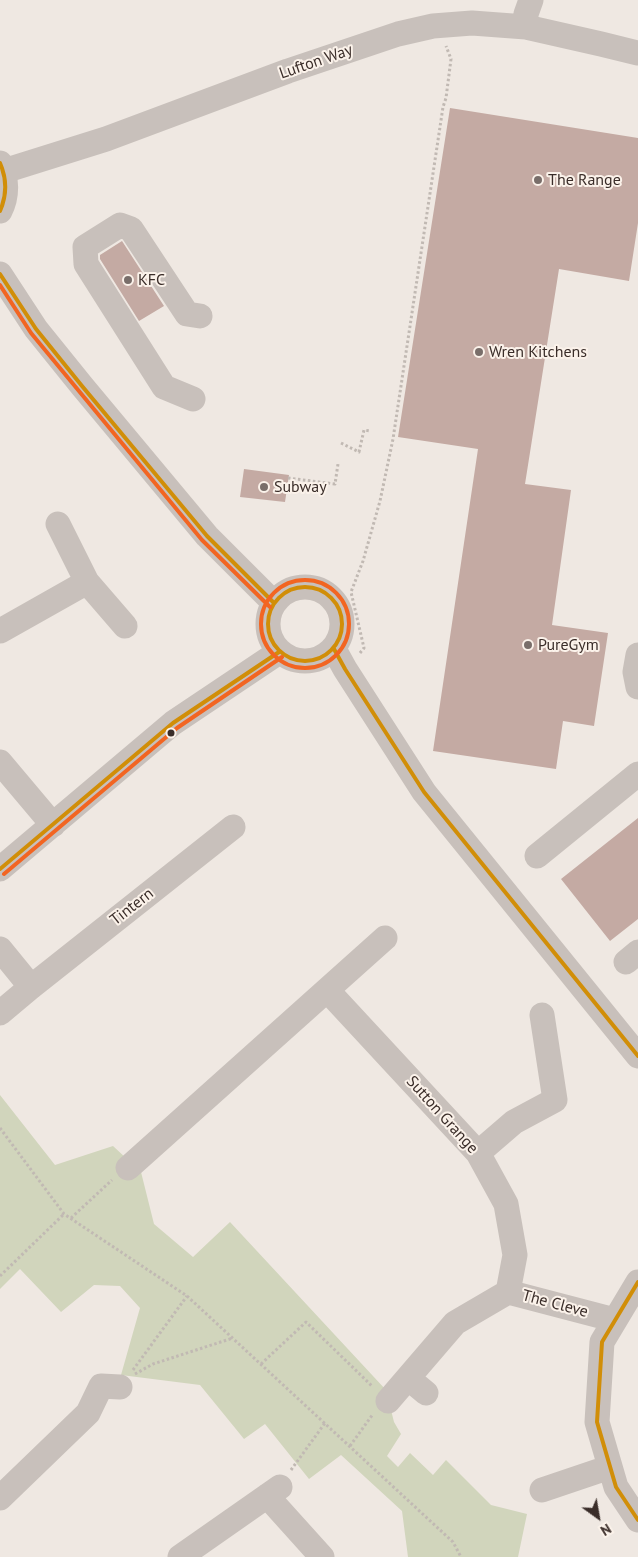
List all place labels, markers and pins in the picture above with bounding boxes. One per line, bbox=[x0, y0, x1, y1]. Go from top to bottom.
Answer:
place label: The Range bbox=[548, 170, 621, 190]
marker: The Range bbox=[532, 174, 544, 186]
place label: KFC bbox=[138, 270, 165, 290]
marker: KFC bbox=[122, 274, 134, 286]
place label: Wren Kitchens bbox=[489, 342, 587, 362]
marker: Wren Kitchens bbox=[473, 346, 485, 358]
place label: Subway bbox=[274, 477, 327, 497]
marker: Subway bbox=[258, 481, 270, 493]
place label: PureGym bbox=[538, 635, 599, 655]
marker: PureGym bbox=[522, 639, 534, 651]
unlabelled marker bbox=[166, 728, 176, 738]

